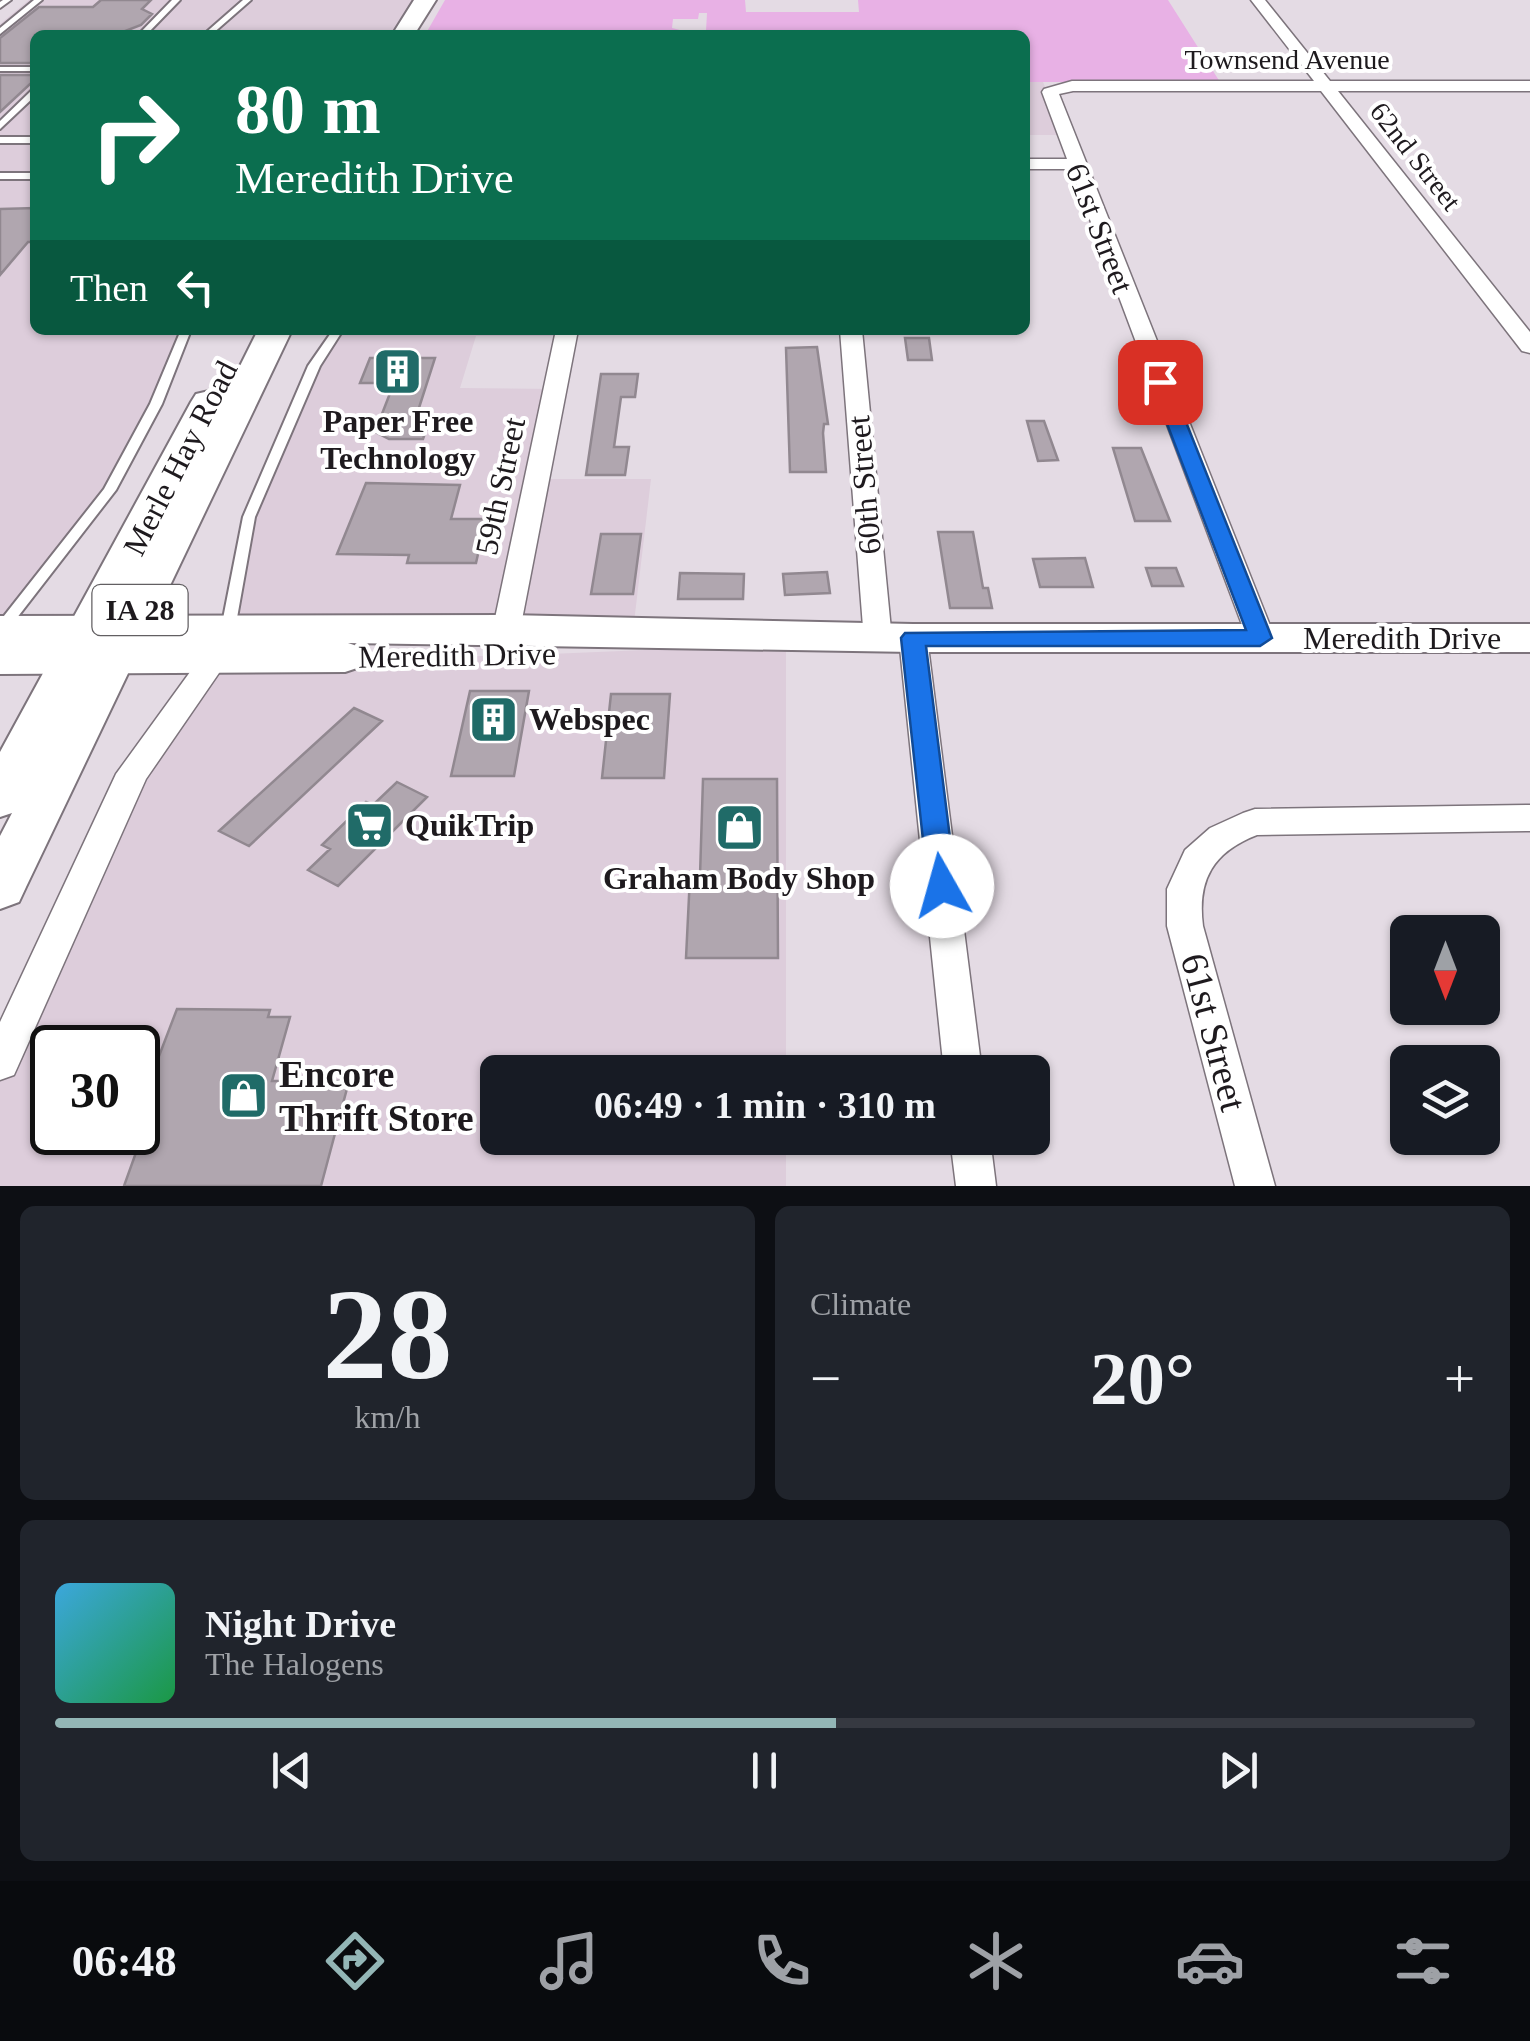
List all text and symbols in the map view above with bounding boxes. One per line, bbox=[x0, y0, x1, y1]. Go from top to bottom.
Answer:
street label: Townsend Avenue bbox=[1184, 44, 1390, 75]
icon: right bbox=[70, 70, 200, 200]
text: 80 m bbox=[235, 71, 381, 148]
street label: 62nd Street bbox=[1364, 96, 1467, 217]
text: Meredith Drive bbox=[235, 153, 514, 203]
street label: 61st Street bbox=[1059, 158, 1141, 298]
icon: left bbox=[168, 260, 223, 315]
text: Then bbox=[70, 267, 148, 309]
pin bbox=[1118, 340, 1203, 425]
building icon: Paper Free Technology bbox=[372, 345, 424, 397]
street label: Merle Hay Road bbox=[116, 355, 244, 561]
icon: arrive bbox=[1133, 355, 1188, 410]
place label: Paper Free Technology bbox=[320, 403, 476, 476]
street label: 59th Street bbox=[468, 414, 532, 558]
street label: 60th Street bbox=[840, 414, 888, 556]
road number: IA 28 bbox=[92, 585, 188, 635]
street label: Meredith Drive bbox=[1303, 620, 1501, 656]
street label: Meredith Drive bbox=[358, 635, 556, 675]
building icon: Webspec bbox=[468, 693, 520, 745]
place label: Webspec bbox=[529, 701, 650, 737]
supermarket icon: QuikTrip bbox=[344, 799, 396, 851]
shop icon: Graham Body Shop bbox=[713, 802, 765, 854]
place label: QuikTrip bbox=[405, 807, 534, 843]
position arrow bbox=[890, 834, 994, 938]
place label: Graham Body Shop bbox=[603, 860, 875, 896]
north arrow bbox=[1390, 915, 1500, 1025]
map controls bbox=[1390, 915, 1500, 1155]
street label: 61st Street bbox=[1173, 949, 1255, 1116]
speed limit sign: 30 bbox=[30, 1025, 160, 1155]
button: layers bbox=[1390, 1045, 1500, 1155]
place label: Encore Thrift Store bbox=[279, 1053, 474, 1139]
shop icon: Encore Thrift Store bbox=[218, 1070, 270, 1122]
text: 06:49 · 1 min · 310 m bbox=[594, 1084, 936, 1126]
text: 28 bbox=[323, 1262, 453, 1406]
text: Climate bbox=[810, 1286, 911, 1322]
text: 20° bbox=[1090, 1337, 1195, 1420]
text: − bbox=[810, 1348, 841, 1409]
text: + bbox=[1444, 1348, 1475, 1409]
text: km/h bbox=[355, 1399, 420, 1435]
text: Night Drive bbox=[205, 1603, 396, 1645]
text: The Halogens bbox=[205, 1646, 384, 1682]
icon: previous bbox=[264, 1743, 319, 1798]
icon: pause bbox=[737, 1743, 792, 1798]
icon: next bbox=[1211, 1743, 1266, 1798]
icon: directions bbox=[320, 1926, 390, 1996]
icon: music bbox=[534, 1926, 604, 1996]
icon: phone bbox=[747, 1926, 817, 1996]
icon: climate bbox=[961, 1926, 1031, 1996]
icon: car bbox=[1175, 1926, 1245, 1996]
icon: filters bbox=[1388, 1926, 1458, 1996]
text: 06:48 bbox=[72, 1936, 177, 1986]

